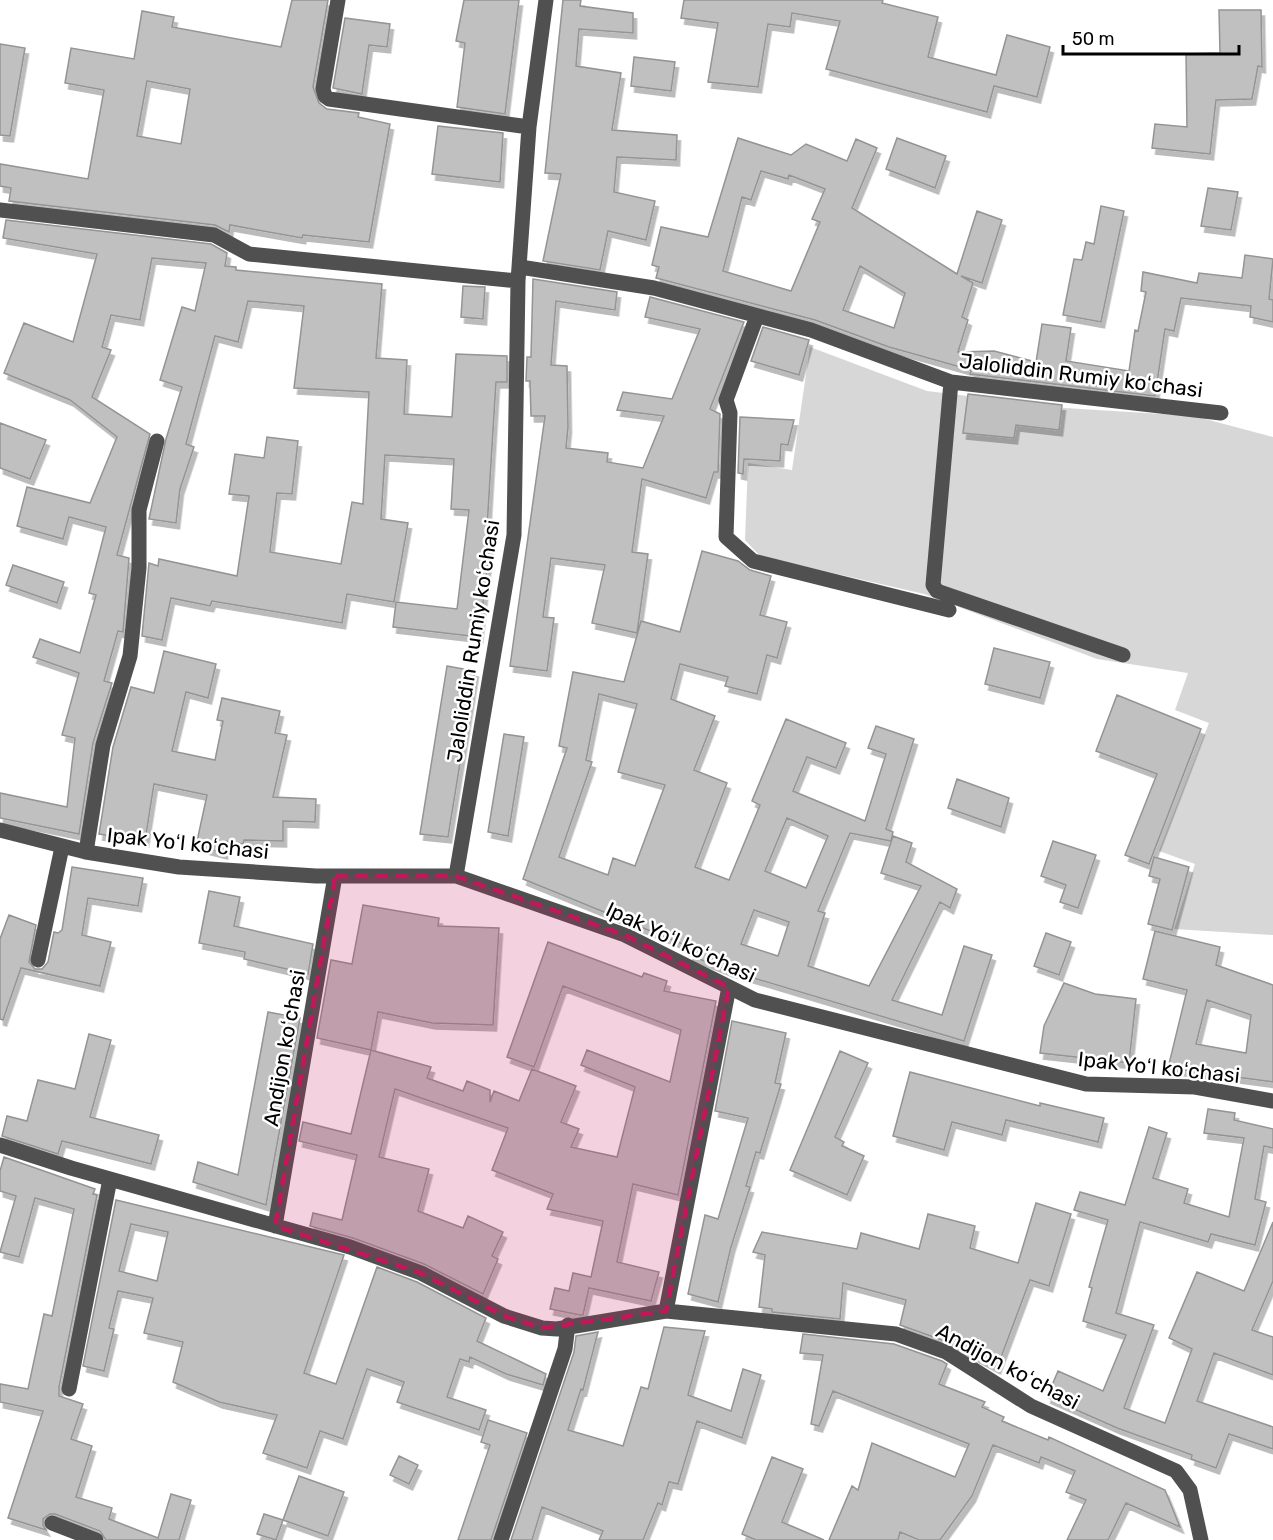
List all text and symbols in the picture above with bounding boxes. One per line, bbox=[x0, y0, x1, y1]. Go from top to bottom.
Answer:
scale bar bbox=[1063, 18, 1238, 56]
text: 50 m bbox=[1072, 28, 1115, 50]
street label: Jaloliddin Rumiy koʻchasi bbox=[958, 348, 1204, 402]
street label: Jaloliddin Rumiy koʻchasi bbox=[441, 518, 505, 764]
street label: Ipak Yoʻl koʻchasi bbox=[106, 822, 270, 864]
street label: Ipak Yoʻl koʻchasi bbox=[602, 896, 760, 988]
street label: Andijon koʻchasi bbox=[258, 968, 310, 1128]
street label: Ipak Yoʻl koʻchasi bbox=[1077, 1046, 1241, 1088]
street label: Andijon koʻchasi bbox=[932, 1318, 1084, 1414]

